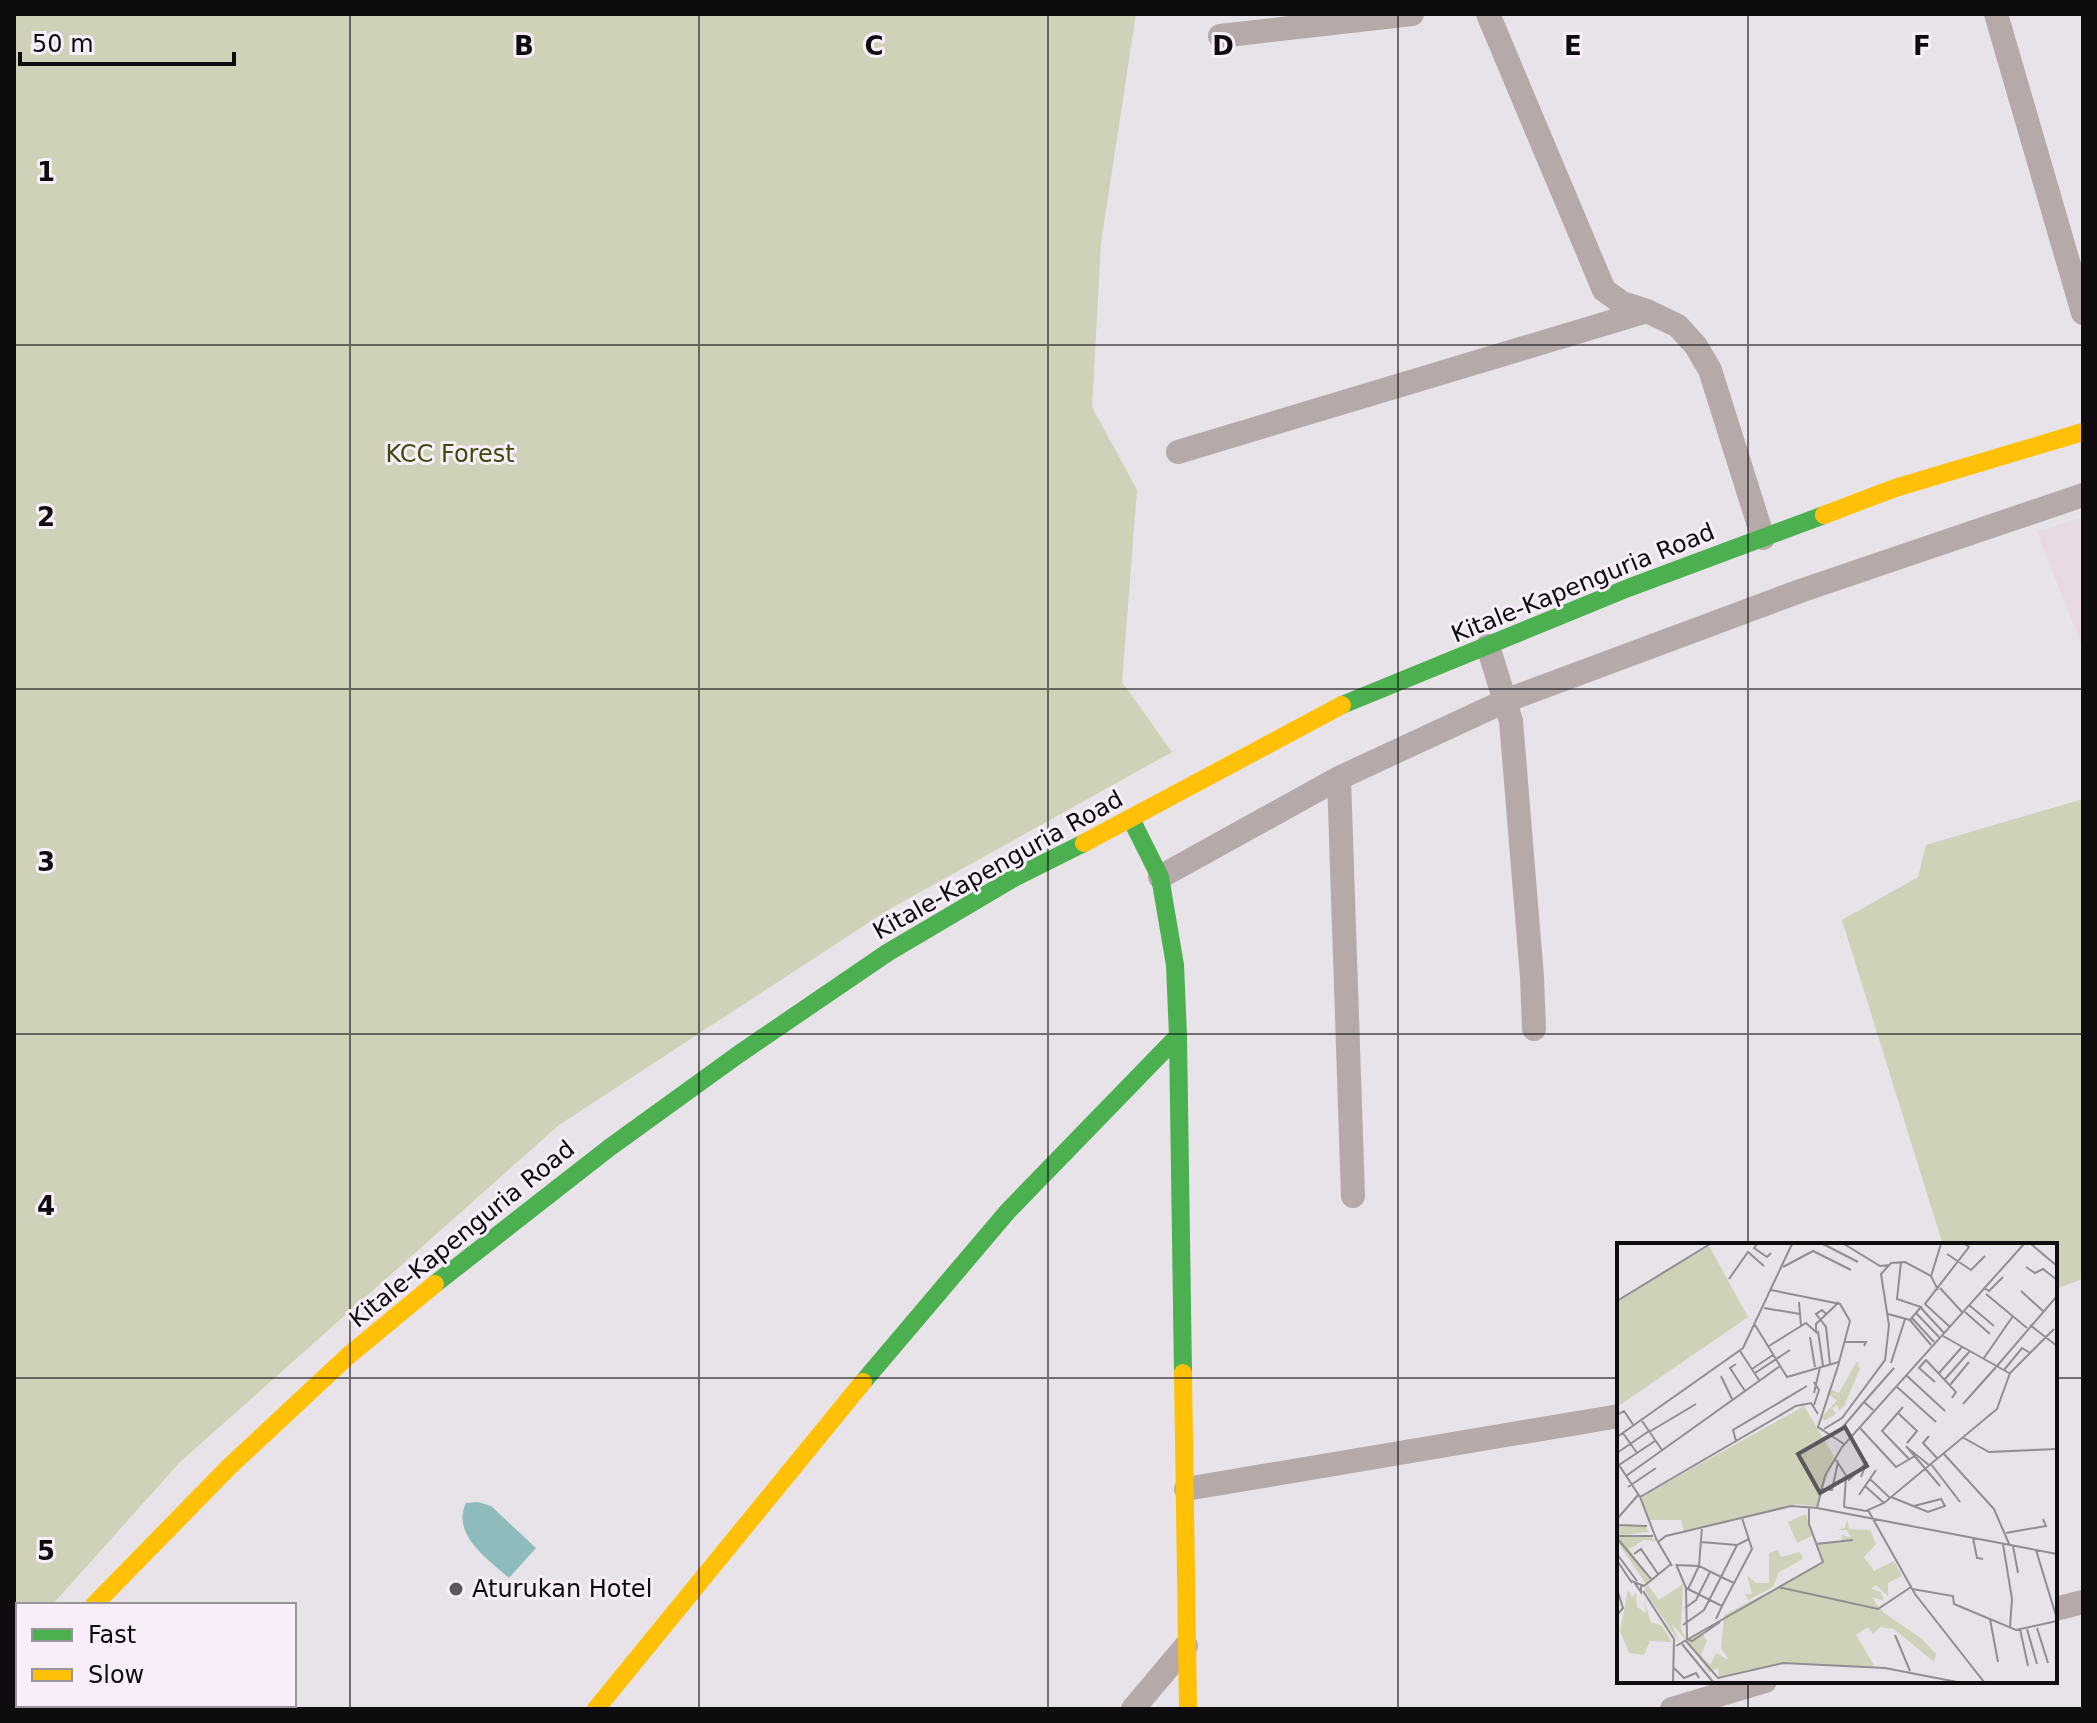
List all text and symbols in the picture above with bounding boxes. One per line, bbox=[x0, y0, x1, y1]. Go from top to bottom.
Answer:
scale bar bbox=[20, 16, 234, 66]
text: 50 m bbox=[32, 30, 94, 58]
text: B bbox=[514, 31, 534, 61]
text: C bbox=[864, 31, 884, 61]
text: D bbox=[1212, 31, 1234, 61]
text: E bbox=[1564, 31, 1582, 61]
text: F bbox=[1913, 31, 1931, 61]
text: 1 bbox=[37, 157, 55, 187]
park label: KCC Forest bbox=[385, 440, 515, 468]
text: 2 bbox=[37, 502, 55, 532]
street label: Kitale-Kapenguria Road bbox=[1447, 517, 1719, 649]
street label: Kitale-Kapenguria Road bbox=[868, 785, 1128, 945]
text: 3 bbox=[37, 847, 55, 877]
street label: Kitale-Kapenguria Road bbox=[344, 1135, 580, 1333]
text: 4 bbox=[37, 1191, 55, 1221]
inset map bbox=[1617, 1243, 2057, 1683]
text: 5 bbox=[37, 1536, 55, 1566]
place label: Aturukan Hotel bbox=[472, 1575, 652, 1603]
marker: Aturukan Hotel bbox=[447, 1580, 465, 1598]
legend bbox=[16, 1603, 296, 1707]
text: Fast bbox=[88, 1621, 136, 1649]
text: Slow bbox=[88, 1661, 144, 1689]

